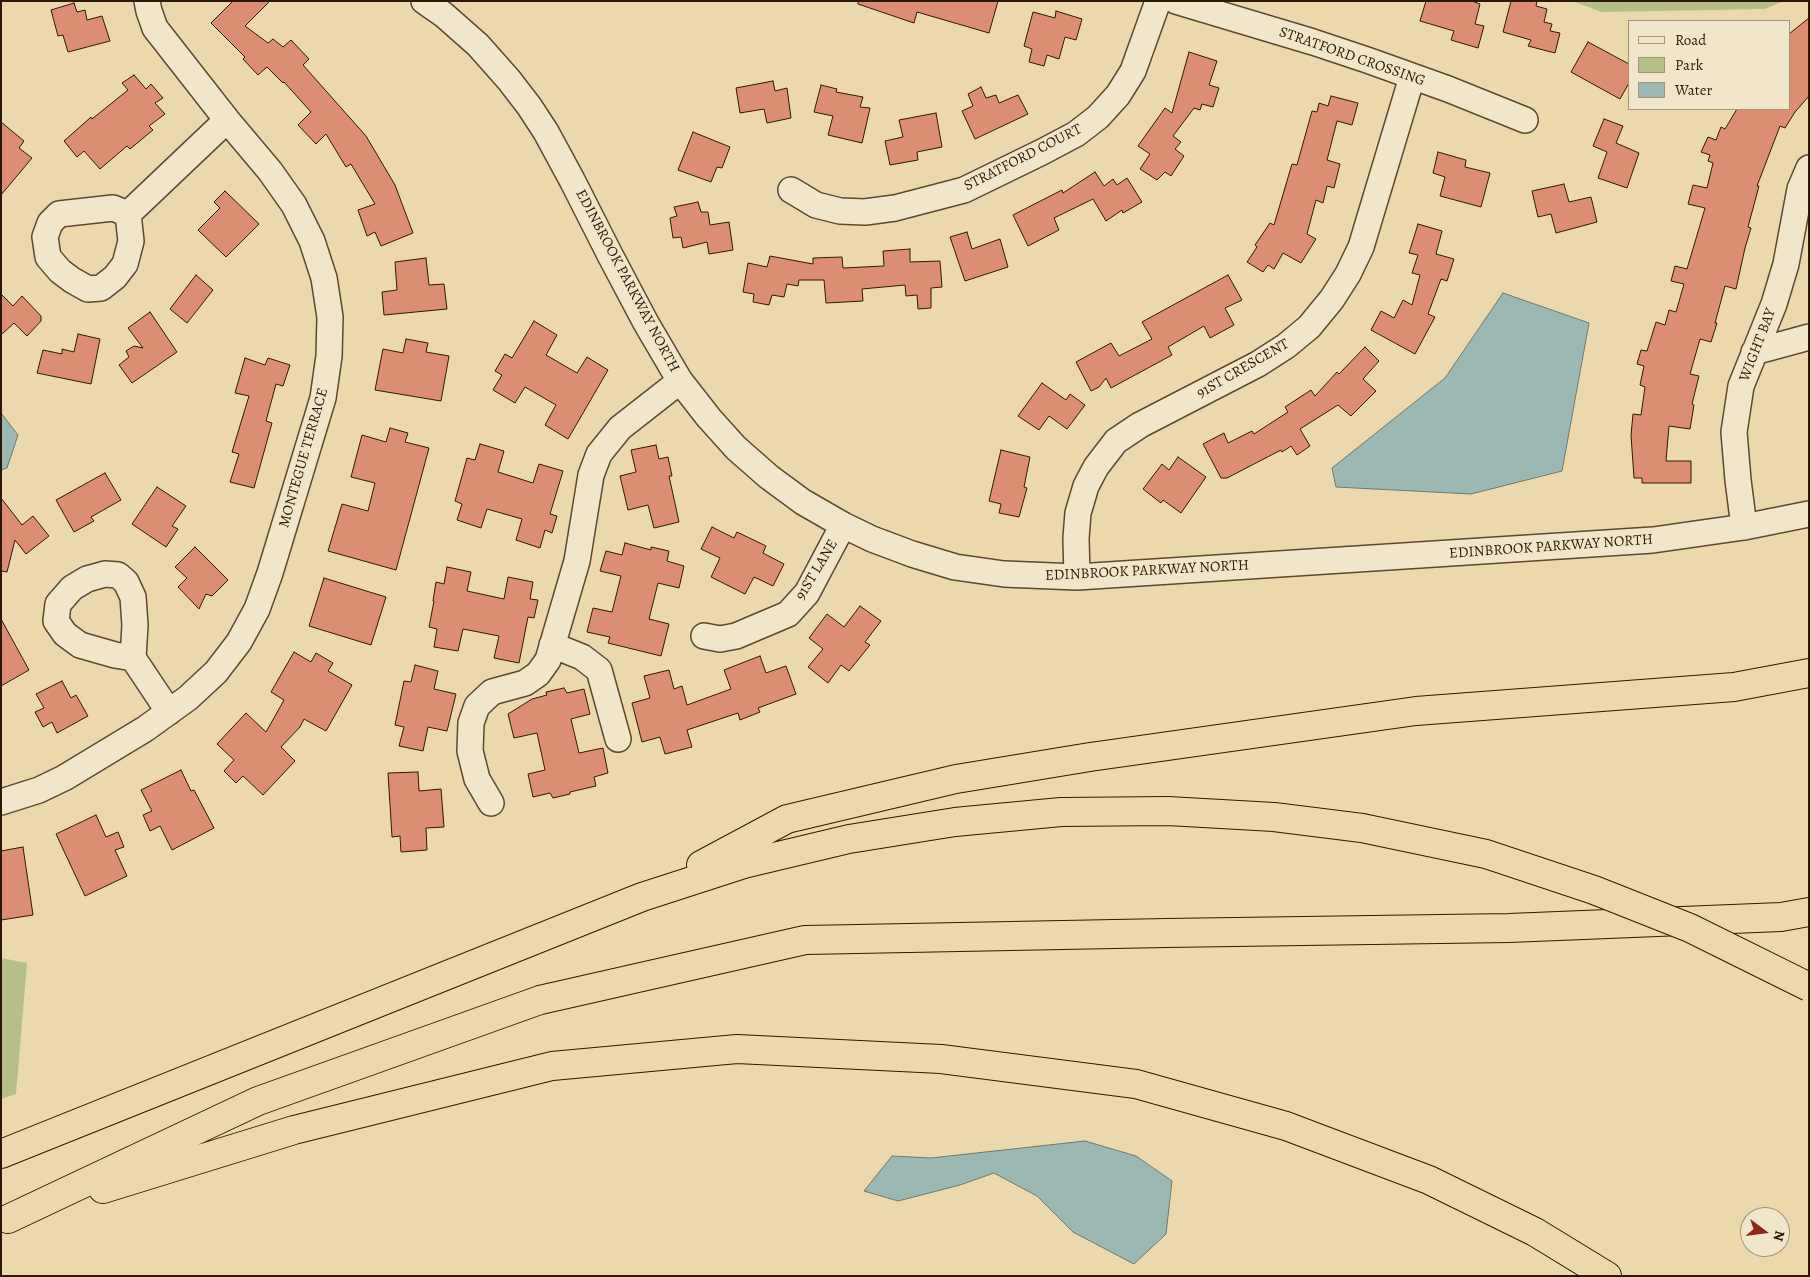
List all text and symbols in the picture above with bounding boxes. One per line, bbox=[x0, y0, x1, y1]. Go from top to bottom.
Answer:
legend bbox=[1628, 20, 1790, 110]
street label: STRATFORD CROSSING bbox=[1277, 24, 1427, 90]
text: Road bbox=[1675, 30, 1706, 50]
text: Park bbox=[1675, 55, 1703, 75]
text: Water bbox=[1675, 80, 1712, 100]
street label: STRATFORD COURT bbox=[961, 121, 1085, 195]
street label: EDINBROOK PARKWAY NORTH bbox=[571, 187, 683, 375]
street label: WIGHT BAY bbox=[1736, 306, 1780, 384]
street label: 91ST CRESCENT bbox=[1194, 335, 1292, 403]
street label: MONTEGUE TERRACE bbox=[275, 386, 333, 530]
street label: EDINBROOK PARKWAY NORTH bbox=[1448, 531, 1654, 563]
street label: 91ST LANE bbox=[792, 536, 842, 604]
street label: EDINBROOK PARKWAY NORTH bbox=[1044, 557, 1250, 585]
north arrow bbox=[1740, 1207, 1790, 1257]
text: N bbox=[1769, 1228, 1790, 1243]

